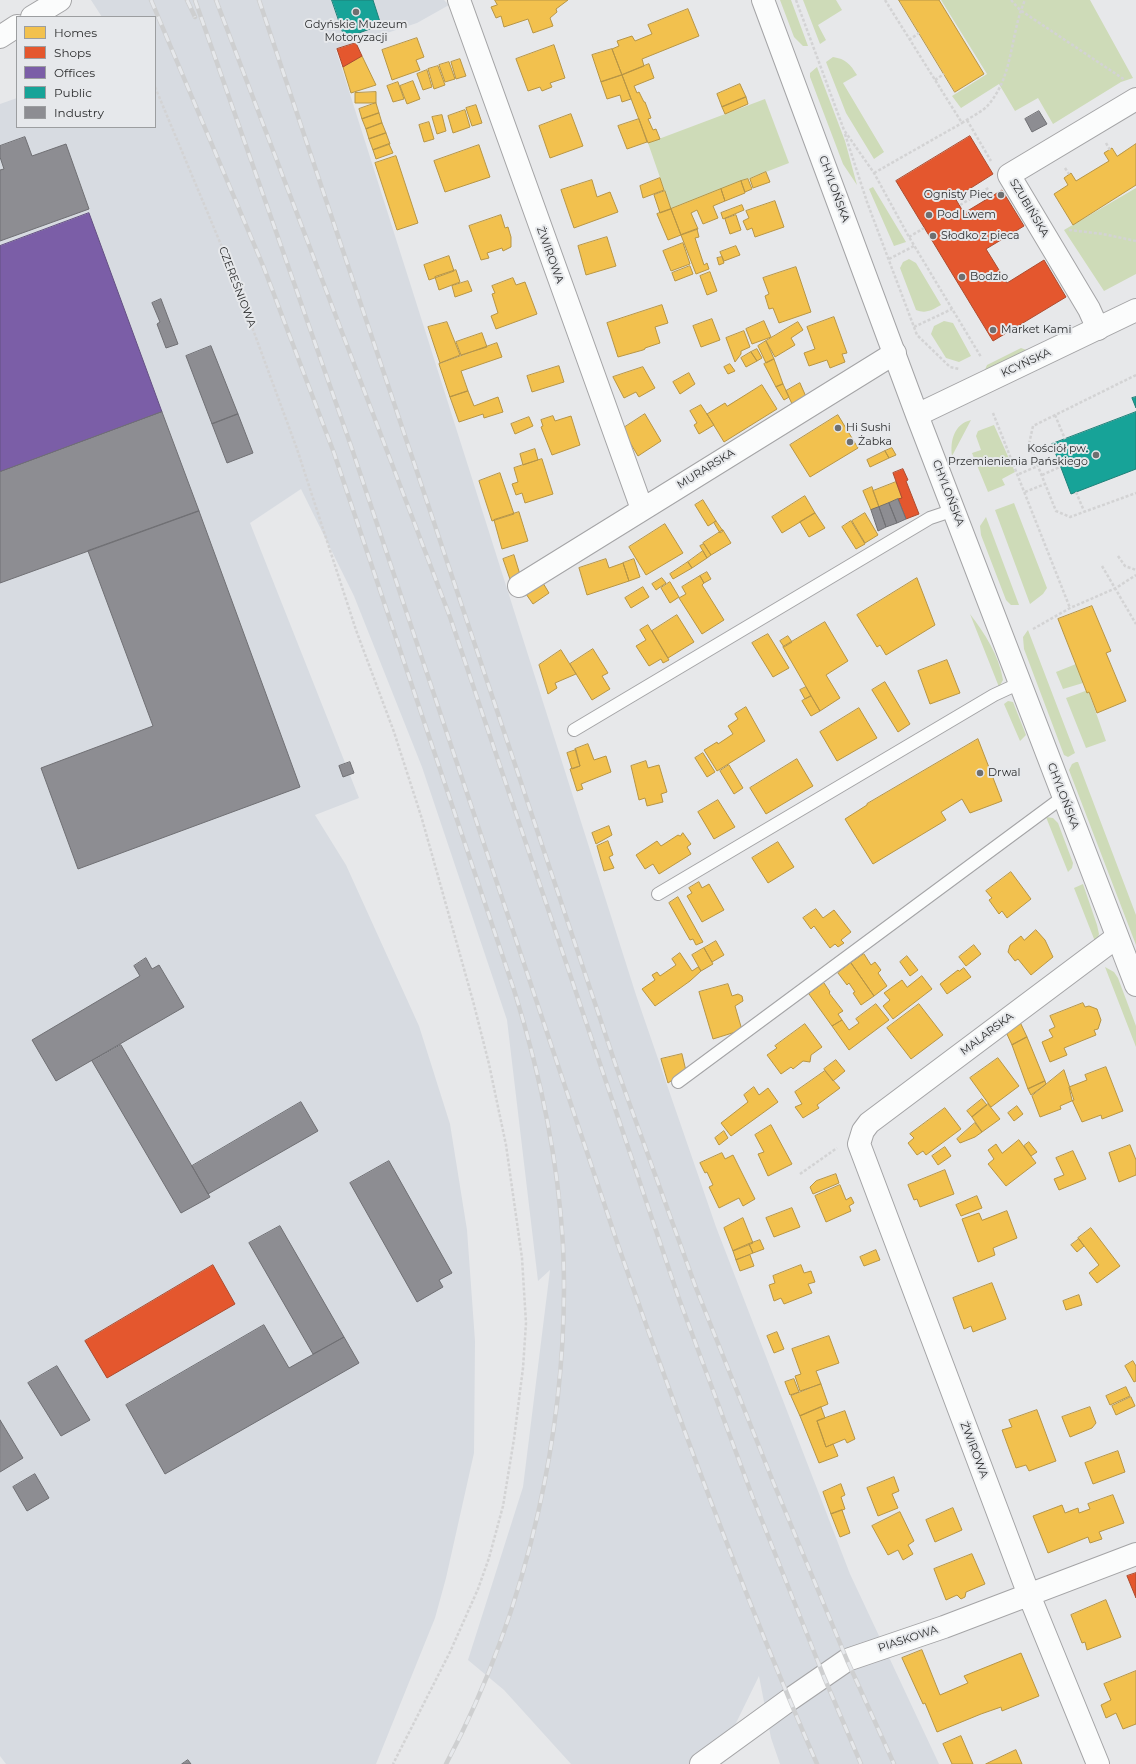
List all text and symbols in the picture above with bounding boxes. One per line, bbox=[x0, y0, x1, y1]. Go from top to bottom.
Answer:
marker: Gdyńskie Muzeum Motoryzacji bbox=[351, 7, 361, 17]
legend bbox=[16, 16, 156, 128]
place label: Gdyńskie Muzeum Motoryzacji bbox=[305, 18, 407, 44]
text: Homes bbox=[54, 25, 97, 40]
text: Shops bbox=[54, 45, 91, 60]
text: Offices bbox=[54, 65, 95, 80]
text: Public bbox=[54, 85, 92, 100]
text: Industry bbox=[54, 105, 104, 120]
street label: CHYLOŃSKA bbox=[816, 154, 852, 224]
street label: SZUBIŃSKA bbox=[1007, 177, 1051, 239]
place label: Ognisty Piec bbox=[924, 188, 993, 202]
marker: Ognisty Piec bbox=[996, 190, 1006, 200]
place label: Pod Lwem bbox=[937, 208, 996, 222]
marker: Pod Lwem bbox=[924, 210, 934, 220]
street label: ŻWIROWA bbox=[534, 225, 566, 285]
place label: Słodko z pieca bbox=[941, 229, 1020, 243]
marker: Słodko z pieca bbox=[928, 231, 938, 241]
street label: CZEREŚNIOWA bbox=[216, 245, 258, 329]
place label: Bodzio bbox=[970, 270, 1008, 284]
marker: Bodzio bbox=[957, 272, 967, 282]
place label: Market Kami bbox=[1001, 323, 1071, 337]
marker: Market Kami bbox=[988, 325, 998, 335]
street label: KCYŃSKA bbox=[999, 346, 1053, 380]
place label: Hi Sushi bbox=[846, 421, 891, 435]
marker: Hi Sushi bbox=[833, 423, 843, 433]
place label: Żabka bbox=[858, 435, 892, 449]
marker: Żabka bbox=[845, 437, 855, 447]
place label: Kościół pw. Przemienienia Pańskiego bbox=[948, 442, 1088, 468]
street label: MURARSKA bbox=[675, 446, 737, 492]
marker: Kościół pw. Przemienienia Pańskiego bbox=[1091, 450, 1101, 460]
street label: CHYLOŃSKA bbox=[929, 458, 967, 528]
street label: CHYLOŃSKA bbox=[1044, 761, 1082, 831]
place label: Drwal bbox=[988, 766, 1021, 780]
marker: Drwal bbox=[975, 768, 985, 778]
street label: MALARSKA bbox=[958, 1010, 1016, 1058]
street label: ŻWIROWA bbox=[957, 1420, 991, 1480]
street label: PIASKOWA bbox=[877, 1623, 939, 1655]

